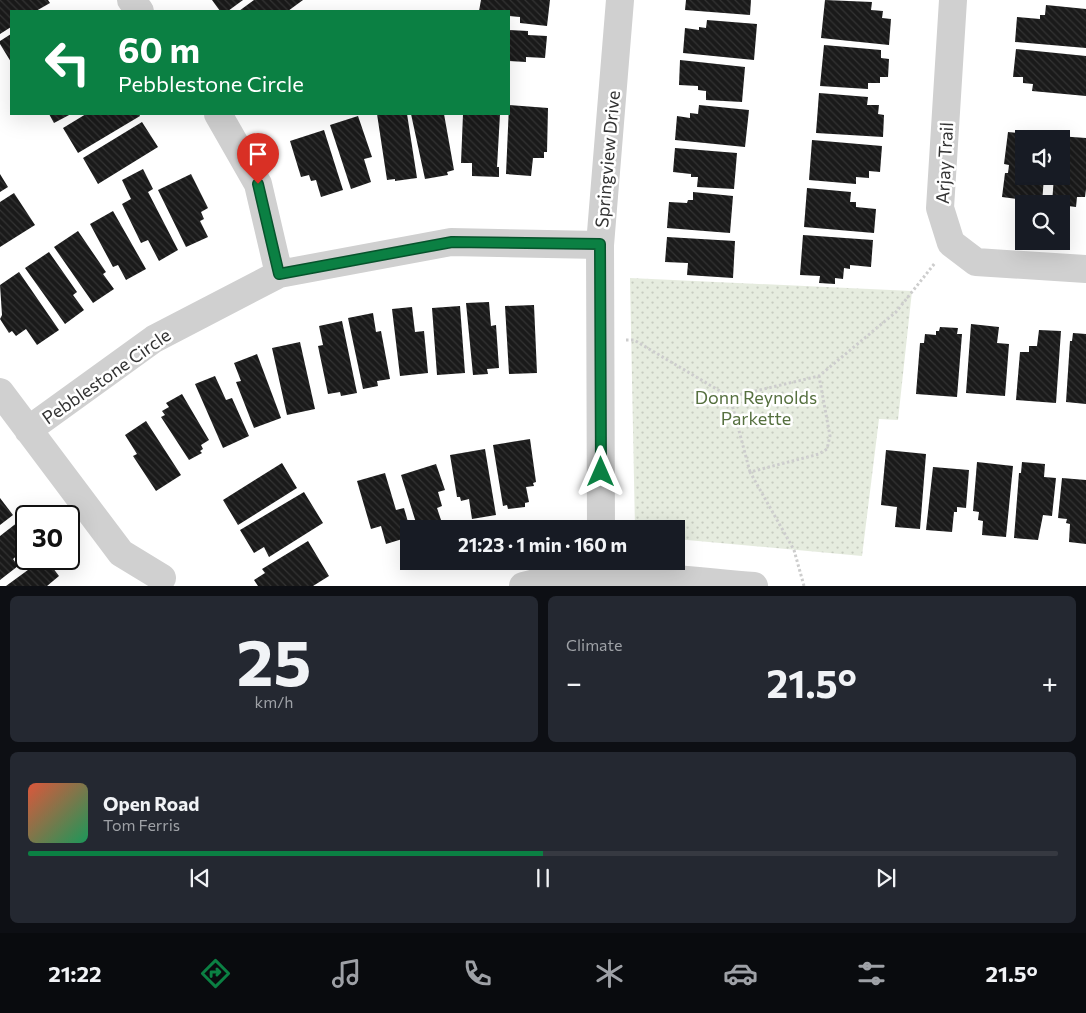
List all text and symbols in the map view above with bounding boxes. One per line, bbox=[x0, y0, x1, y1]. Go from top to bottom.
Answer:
text: 60 m bbox=[118, 27, 200, 70]
icon: left bbox=[35, 30, 100, 95]
text: Pebblestone Circle bbox=[118, 70, 304, 97]
street label: Springview Drive bbox=[590, 90, 624, 228]
street label: Arjay Trail bbox=[931, 122, 957, 204]
map controls bbox=[1015, 130, 1070, 250]
button: sound bbox=[1015, 130, 1070, 185]
pin bbox=[237, 133, 279, 184]
icon: arrive bbox=[244, 140, 272, 168]
button: search bbox=[1015, 195, 1070, 250]
street label: Pebblestone Circle bbox=[37, 323, 175, 429]
park label: Donn Reynolds Parkette bbox=[695, 386, 817, 429]
position arrow bbox=[574, 445, 626, 497]
speed limit sign: 30 bbox=[15, 505, 80, 570]
text: 21:23 · 1 min · 160 m bbox=[458, 533, 627, 556]
text: 25 bbox=[237, 620, 311, 699]
text: Climate bbox=[566, 635, 622, 654]
text: 21.5° bbox=[767, 659, 857, 706]
text: − bbox=[566, 665, 582, 699]
text: + bbox=[1042, 665, 1058, 699]
text: km/h bbox=[255, 692, 293, 711]
text: Open Road bbox=[103, 792, 199, 815]
text: Tom Ferris bbox=[103, 815, 180, 834]
icon: previous bbox=[186, 864, 214, 892]
icon: pause bbox=[529, 864, 557, 892]
icon: next bbox=[872, 864, 900, 892]
icon: directions bbox=[198, 956, 233, 991]
icon: music bbox=[329, 956, 364, 991]
icon: phone bbox=[460, 956, 495, 991]
icon: climate bbox=[592, 956, 627, 991]
icon: car bbox=[723, 956, 758, 991]
icon: filters bbox=[854, 956, 889, 991]
text: 21:22 bbox=[48, 960, 101, 987]
text: 21.5° bbox=[986, 960, 1038, 987]

